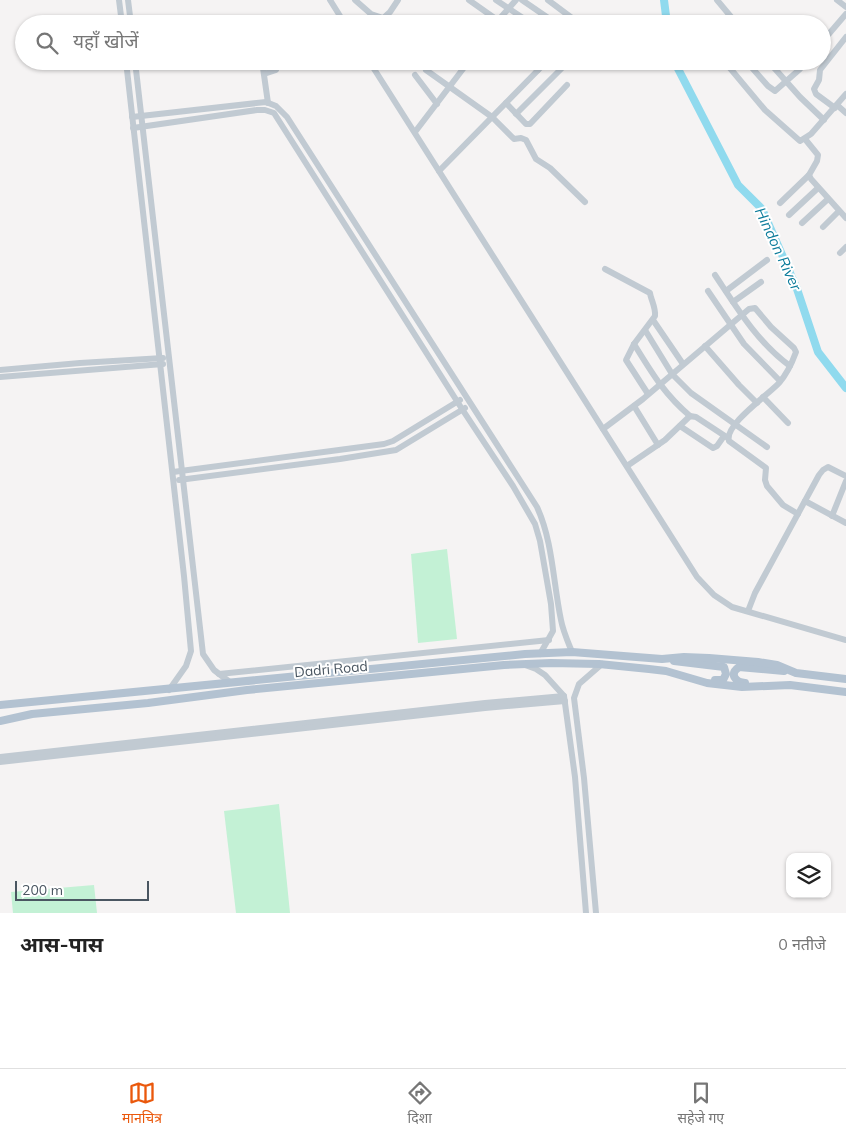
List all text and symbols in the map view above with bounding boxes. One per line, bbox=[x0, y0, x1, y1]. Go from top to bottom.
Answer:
search box bbox=[15, 15, 831, 70]
icon: search bbox=[33, 29, 61, 57]
text: यहाँ खोजें bbox=[73, 29, 139, 53]
water label: Hindon River bbox=[751, 204, 806, 294]
street label: Dadri Road bbox=[294, 657, 368, 681]
map controls bbox=[786, 853, 831, 898]
button: layers bbox=[786, 853, 831, 898]
scale bar bbox=[15, 878, 149, 901]
text: 200 m bbox=[22, 881, 63, 899]
text: आस-पास bbox=[20, 931, 103, 957]
text: 0 नतीजे bbox=[778, 934, 826, 954]
tab: मानचित्र bbox=[122, 1079, 162, 1129]
tab: दिशा bbox=[406, 1079, 434, 1129]
tab: सहेजे गए bbox=[678, 1079, 724, 1129]

